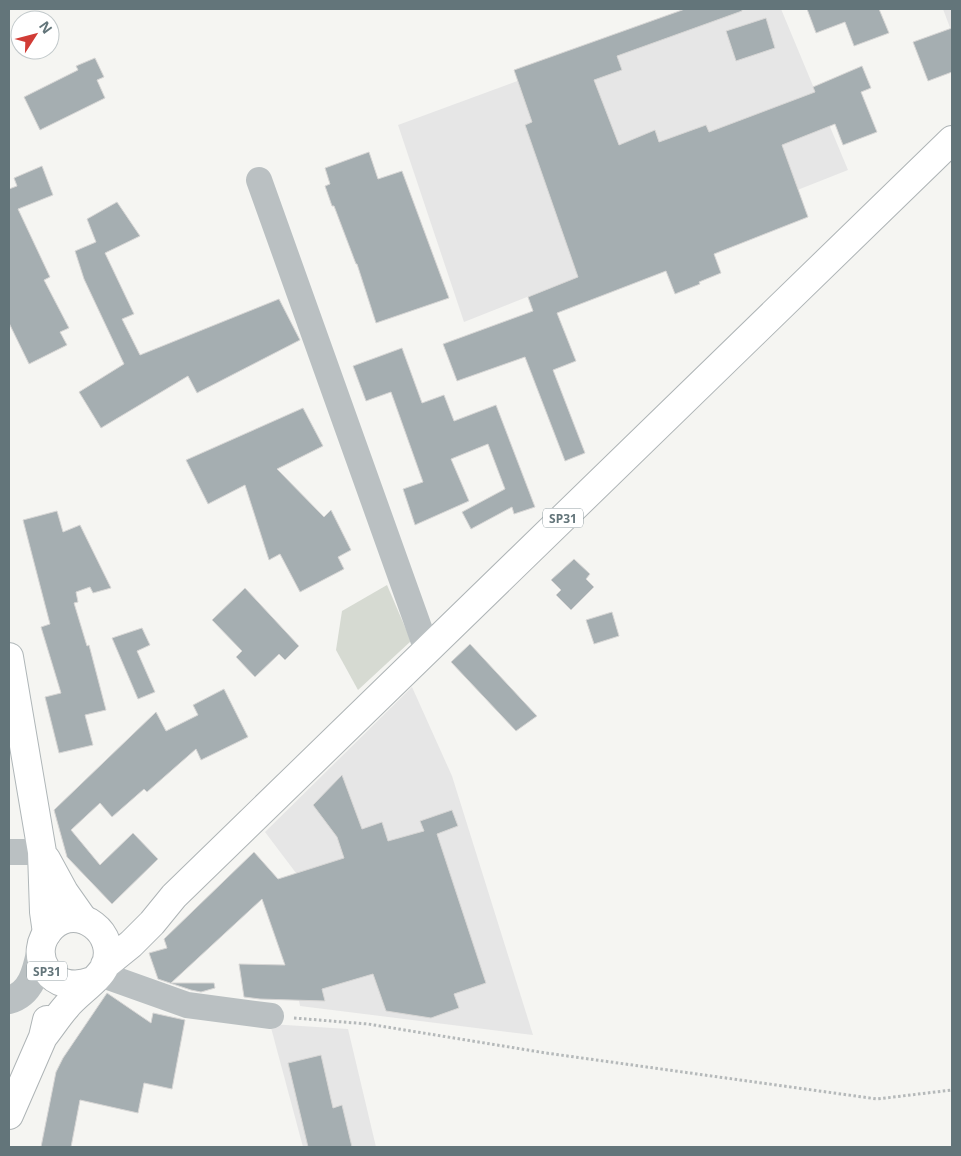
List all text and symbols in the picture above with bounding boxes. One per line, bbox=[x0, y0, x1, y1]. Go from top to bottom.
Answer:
north arrow bbox=[10, 10, 60, 60]
text: N bbox=[35, 17, 57, 37]
road number: SP31 bbox=[543, 508, 583, 528]
road number: SP31 bbox=[27, 961, 67, 980]

